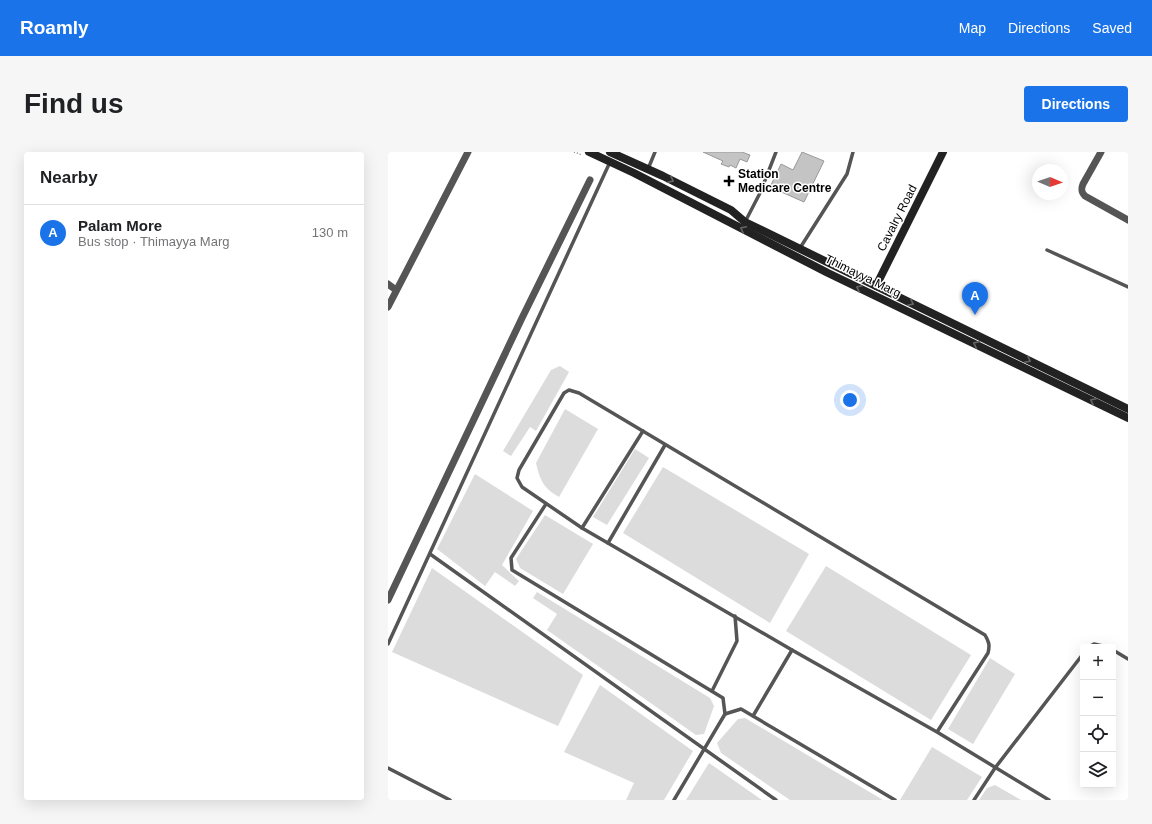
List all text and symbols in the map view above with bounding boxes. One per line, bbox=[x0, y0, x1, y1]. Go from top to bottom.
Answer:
text: Roamly bbox=[20, 17, 89, 38]
text: Map bbox=[959, 20, 986, 36]
text: Directions bbox=[1008, 20, 1070, 36]
text: Saved bbox=[1092, 20, 1132, 36]
button: Directions bbox=[1024, 86, 1128, 122]
text: Find us bbox=[24, 88, 124, 119]
north arrow bbox=[1032, 164, 1068, 200]
place label: Station Medicare Centre bbox=[738, 167, 832, 195]
text: Nearby bbox=[40, 168, 98, 187]
one-way arrow bbox=[667, 175, 674, 183]
marker: Station Medicare Centre bbox=[723, 175, 735, 187]
street label: Cavalry Road bbox=[874, 182, 920, 254]
text: Palam More bbox=[78, 217, 162, 234]
text: A bbox=[48, 225, 58, 240]
text: 130 m bbox=[312, 225, 348, 240]
one-way arrow bbox=[740, 226, 747, 234]
text: Bus stop · Thimayya Marg bbox=[78, 234, 229, 249]
street label: Thimayya Marg bbox=[823, 252, 903, 300]
pin: A bbox=[962, 282, 988, 315]
one-way arrow bbox=[856, 285, 863, 293]
one-way arrow bbox=[907, 298, 914, 306]
one-way arrow bbox=[973, 341, 980, 349]
one-way arrow bbox=[1024, 355, 1031, 363]
your location bbox=[840, 390, 860, 410]
one-way arrow bbox=[1090, 398, 1097, 406]
map controls bbox=[1080, 644, 1116, 788]
button: + bbox=[1080, 644, 1116, 680]
button: − bbox=[1080, 680, 1116, 716]
button: locate bbox=[1080, 716, 1116, 752]
button: layers bbox=[1080, 752, 1116, 788]

